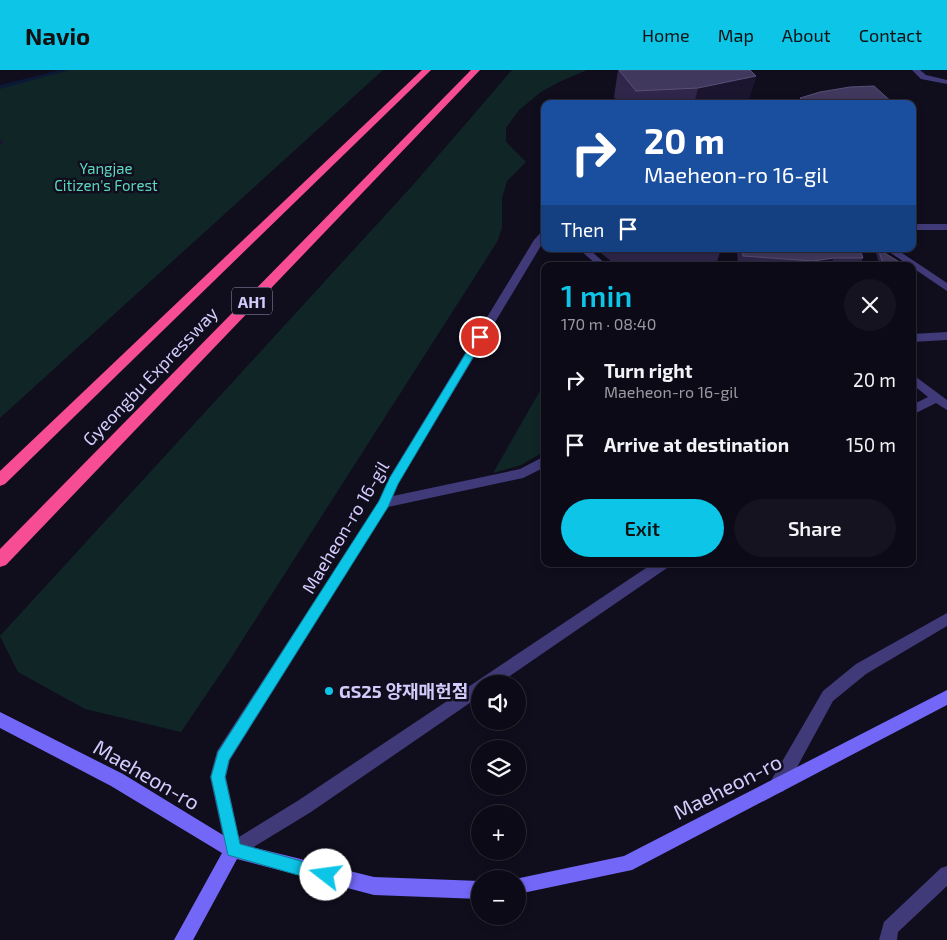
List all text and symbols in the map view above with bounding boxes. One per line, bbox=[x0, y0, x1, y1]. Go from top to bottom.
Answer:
text: Navio bbox=[25, 21, 90, 50]
text: Home bbox=[642, 24, 690, 46]
text: Map bbox=[718, 24, 754, 46]
text: About bbox=[782, 24, 831, 46]
text: Contact bbox=[859, 24, 922, 46]
text: 20 m bbox=[644, 119, 725, 161]
icon: right bbox=[561, 120, 626, 185]
park label: Yangjae Citizen's Forest bbox=[54, 159, 158, 194]
text: Maeheon-ro 16-gil bbox=[644, 161, 828, 187]
icon: arrive bbox=[614, 215, 642, 243]
text: Then bbox=[561, 218, 604, 241]
text: 1 min bbox=[561, 277, 632, 313]
button: close bbox=[844, 279, 896, 331]
road number: AH1 bbox=[232, 288, 272, 315]
street label: Gyeongbu Expressway bbox=[78, 302, 222, 450]
text: 170 m · 08:40 bbox=[561, 314, 656, 333]
pin bbox=[459, 316, 501, 358]
icon: arrive bbox=[466, 323, 494, 351]
text: Turn right bbox=[604, 359, 692, 382]
icon: right bbox=[561, 366, 589, 394]
text: 20 m bbox=[853, 368, 896, 391]
text: Maeheon-ro 16-gil bbox=[604, 382, 738, 401]
icon: arrive bbox=[561, 431, 589, 459]
text: Arrive at destination bbox=[604, 433, 789, 456]
text: 150 m bbox=[846, 433, 896, 456]
street label: Maeheon-ro 16-gil bbox=[297, 456, 394, 597]
button: Exit bbox=[561, 499, 724, 557]
button: Share bbox=[734, 499, 896, 557]
map controls bbox=[471, 675, 526, 925]
button: sound bbox=[471, 675, 526, 730]
place label: GS25 양재매헌점 bbox=[339, 680, 468, 702]
marker: GS25 양재매헌점 bbox=[323, 685, 335, 697]
street label: Maeheon-ro bbox=[90, 734, 204, 814]
button: layers bbox=[471, 740, 526, 795]
street label: Maeheon-ro bbox=[669, 748, 785, 824]
button: + bbox=[471, 805, 526, 860]
position arrow bbox=[299, 848, 351, 900]
button: − bbox=[471, 870, 526, 925]

